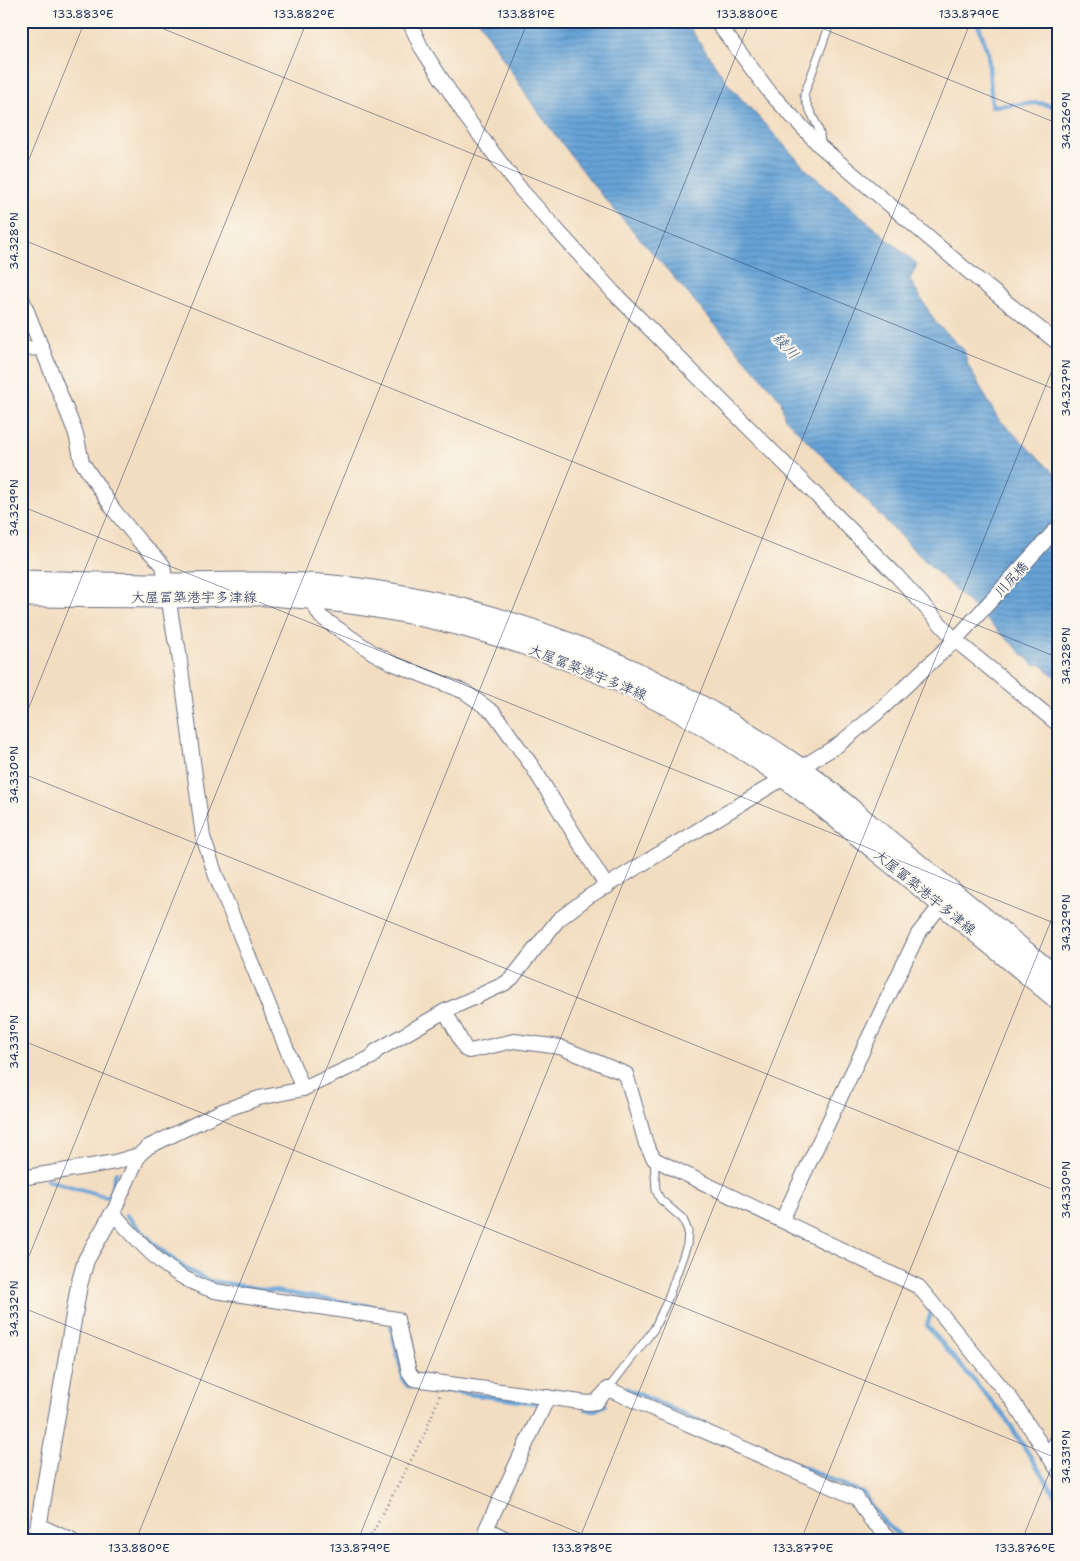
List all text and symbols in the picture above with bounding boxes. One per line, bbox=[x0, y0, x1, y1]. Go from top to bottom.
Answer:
text: 133.883°E bbox=[53, 6, 113, 22]
text: 133.882°E bbox=[274, 6, 334, 22]
text: 133.881°E bbox=[497, 6, 555, 22]
text: 133.880°E bbox=[716, 6, 778, 22]
text: 133.879°E bbox=[939, 6, 999, 22]
text: 34.326°N bbox=[1058, 92, 1074, 150]
text: 34.328°N bbox=[6, 212, 22, 270]
water label: 綾川 bbox=[769, 328, 803, 364]
text: 34.327°N bbox=[1058, 359, 1074, 417]
text: 34.329°N bbox=[6, 479, 22, 537]
street label: 川尻橋 bbox=[990, 557, 1032, 601]
street label: 大屋冨築港宇多津線 bbox=[131, 588, 257, 606]
text: 34.328°N bbox=[1058, 627, 1074, 685]
street label: 大屋冨築港宇多津線 bbox=[526, 640, 650, 704]
text: 34.330°N bbox=[6, 746, 22, 804]
street label: 大屋冨築港宇多津線 bbox=[870, 845, 980, 939]
text: 34.329°N bbox=[1058, 894, 1074, 952]
text: 34.331°N bbox=[6, 1015, 22, 1069]
text: 34.330°N bbox=[1058, 1161, 1074, 1219]
text: 34.332°N bbox=[6, 1280, 22, 1338]
text: 34.331°N bbox=[1058, 1430, 1074, 1484]
text: 133.880°E bbox=[108, 1540, 170, 1556]
text: 133.879°E bbox=[330, 1540, 390, 1556]
text: 133.878°E bbox=[552, 1540, 612, 1556]
text: 133.877°E bbox=[773, 1540, 833, 1556]
text: 133.876°E bbox=[995, 1540, 1055, 1556]

